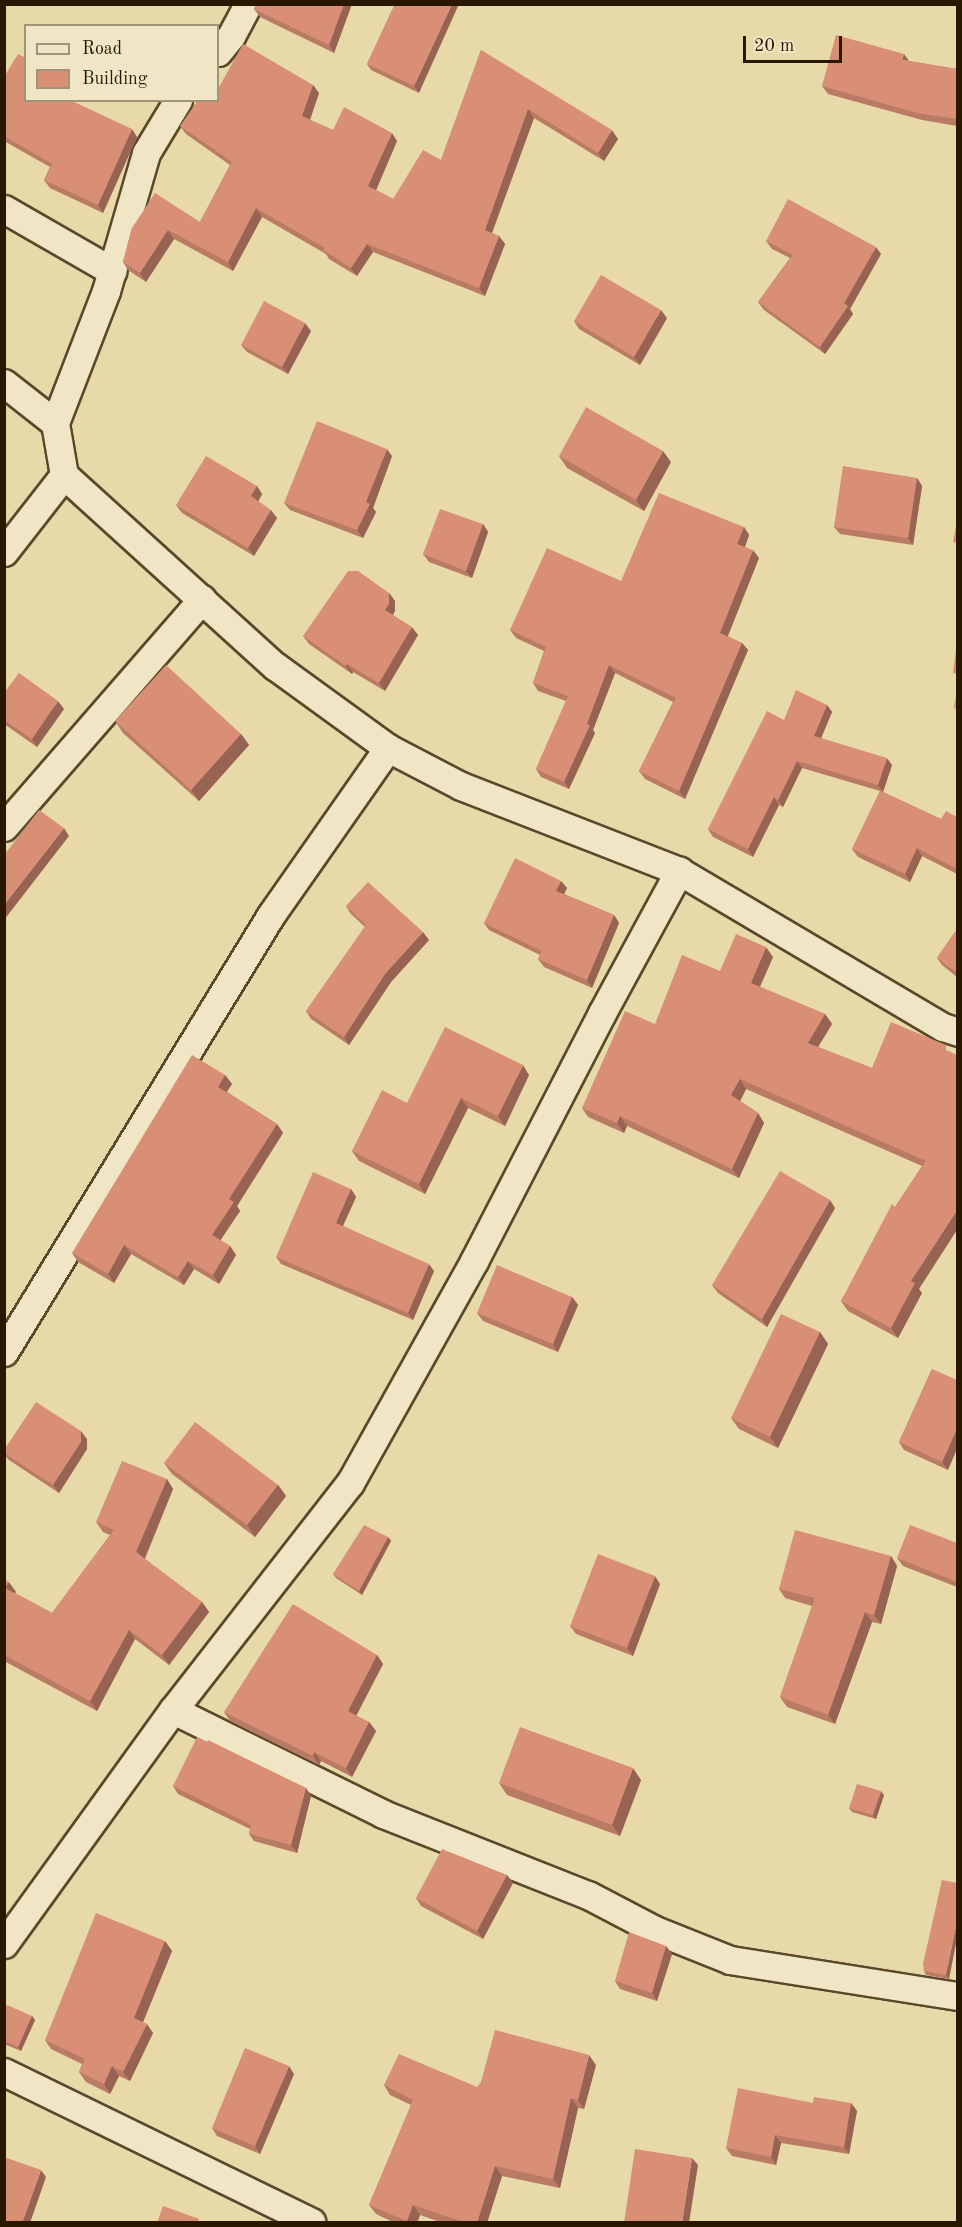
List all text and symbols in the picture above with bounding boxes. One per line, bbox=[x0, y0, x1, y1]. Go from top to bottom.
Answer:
legend bbox=[24, 24, 219, 102]
scale bar bbox=[746, 24, 845, 62]
text: 20 m bbox=[754, 37, 794, 55]
text: Road bbox=[82, 40, 122, 58]
text: Building bbox=[82, 70, 147, 88]

